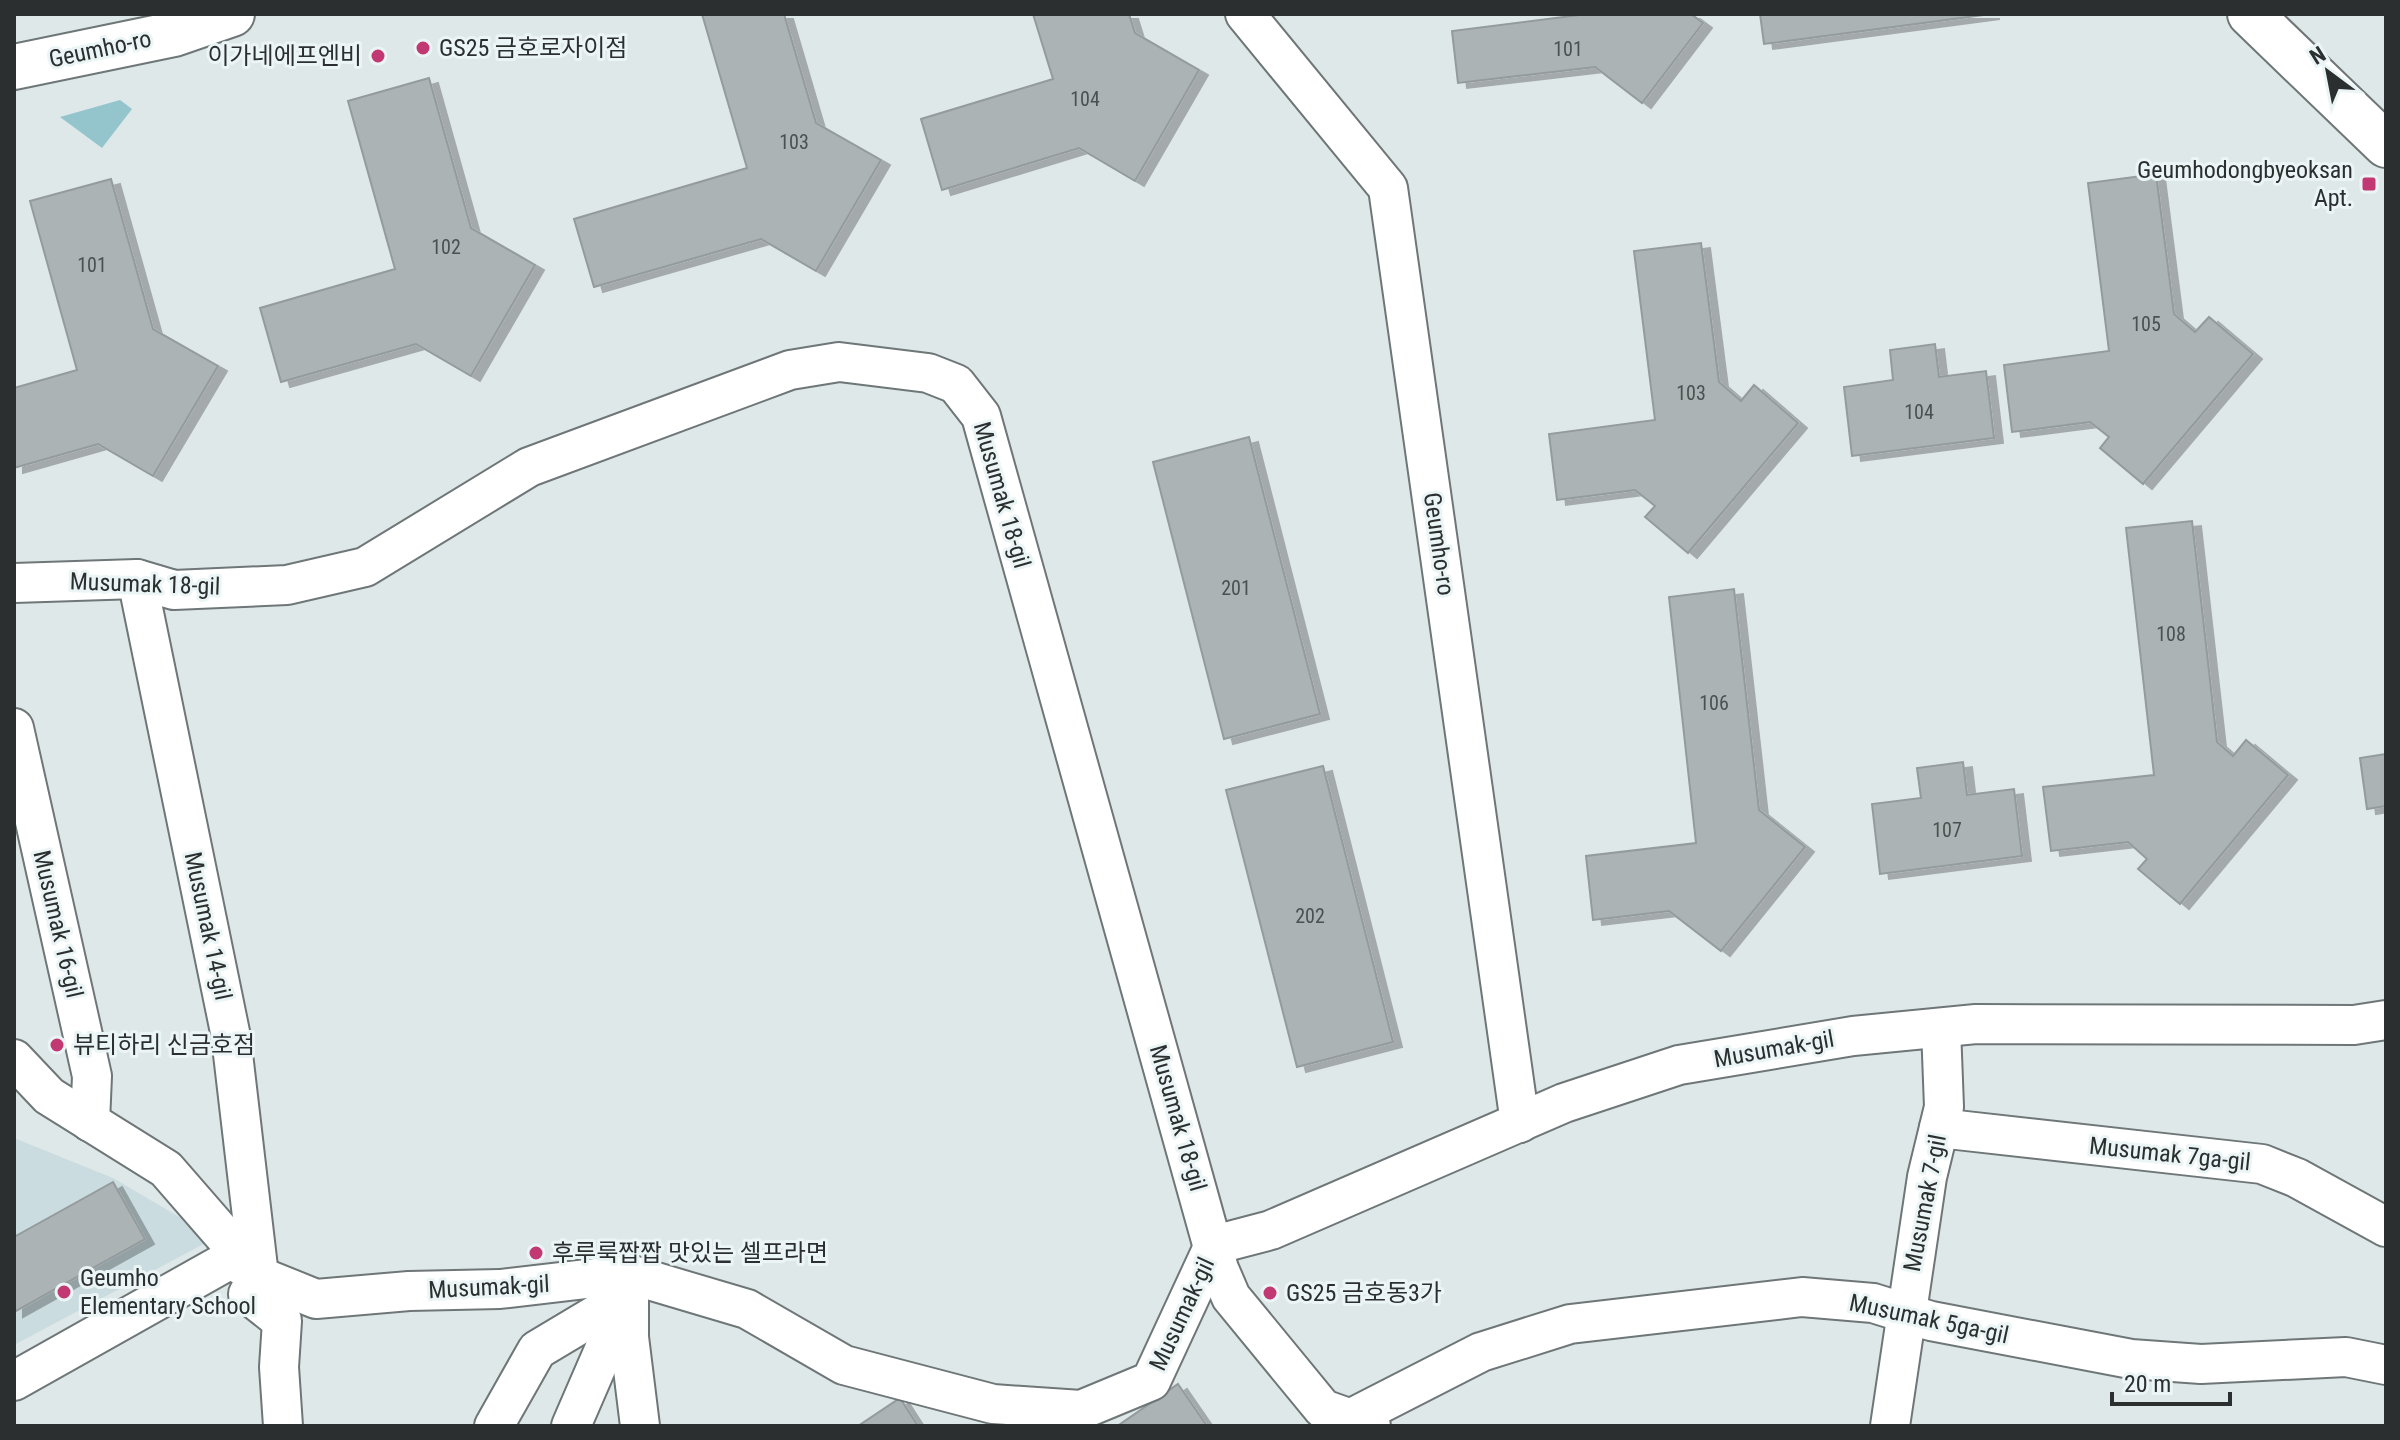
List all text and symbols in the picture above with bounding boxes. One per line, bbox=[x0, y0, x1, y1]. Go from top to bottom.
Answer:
street label: Geumho-ro bbox=[46, 25, 154, 73]
north arrow bbox=[2288, 32, 2368, 112]
place label: GS25 금호로자이점 bbox=[439, 34, 627, 62]
house number: 101 bbox=[1553, 37, 1583, 61]
marker: GS25 금호로자이점 bbox=[414, 39, 432, 57]
text: N bbox=[2305, 41, 2330, 70]
place label: 이가네에프엔비 bbox=[207, 42, 362, 70]
marker: 이가네에프엔비 bbox=[369, 47, 387, 65]
house number: 104 bbox=[1070, 87, 1100, 111]
house number: 103 bbox=[779, 130, 809, 154]
place label: Geumhodongbyeoksan Apt. bbox=[2137, 156, 2353, 212]
marker: Geumhodongbyeoksan Apt. bbox=[2360, 175, 2378, 193]
house number: 102 bbox=[431, 235, 461, 259]
house number: 101 bbox=[77, 253, 107, 277]
house number: 105 bbox=[2131, 312, 2161, 336]
house number: 103 bbox=[1676, 381, 1706, 405]
house number: 104 bbox=[1904, 400, 1934, 424]
street label: Musumak 18-gil bbox=[968, 419, 1036, 571]
street label: Geumho-ro bbox=[1418, 491, 1460, 597]
street label: Musumak 18-gil bbox=[69, 567, 221, 601]
house number: 201 bbox=[1221, 576, 1251, 600]
house number: 108 bbox=[2156, 622, 2186, 646]
house number: 106 bbox=[1699, 691, 1729, 715]
house number: 107 bbox=[1932, 818, 1962, 842]
street label: Musumak 16-gil bbox=[27, 847, 89, 1001]
street label: Musumak 14-gil bbox=[179, 849, 237, 1003]
house number: 202 bbox=[1295, 904, 1325, 928]
street label: Musumak-gil bbox=[1712, 1025, 1836, 1073]
place label: 뷰티하리 신금호점 bbox=[73, 1031, 255, 1059]
marker: 뷰티하리 신금호점 bbox=[48, 1036, 66, 1054]
street label: Musumak 18-gil bbox=[1144, 1042, 1212, 1194]
street label: Musumak 7-gil bbox=[1898, 1132, 1952, 1274]
street label: Musumak 7ga-gil bbox=[2088, 1132, 2252, 1176]
place label: 후루룩짭짭 맛있는 셀프라면 bbox=[552, 1239, 828, 1267]
marker: 후루룩짭짭 맛있는 셀프라면 bbox=[527, 1244, 545, 1262]
street label: Musumak-gil bbox=[1144, 1253, 1220, 1375]
place label: Geumho Elementary School bbox=[80, 1264, 256, 1320]
street label: Musumak-gil bbox=[428, 1270, 550, 1304]
place label: GS25 금호동3가 bbox=[1286, 1279, 1442, 1307]
marker: Geumho Elementary School bbox=[55, 1283, 73, 1301]
marker: GS25 금호동3가 bbox=[1261, 1284, 1279, 1302]
street label: Musumak 5ga-gil bbox=[1847, 1288, 2011, 1350]
scale bar bbox=[2112, 1356, 2230, 1406]
text: 20 m bbox=[2124, 1370, 2171, 1398]

